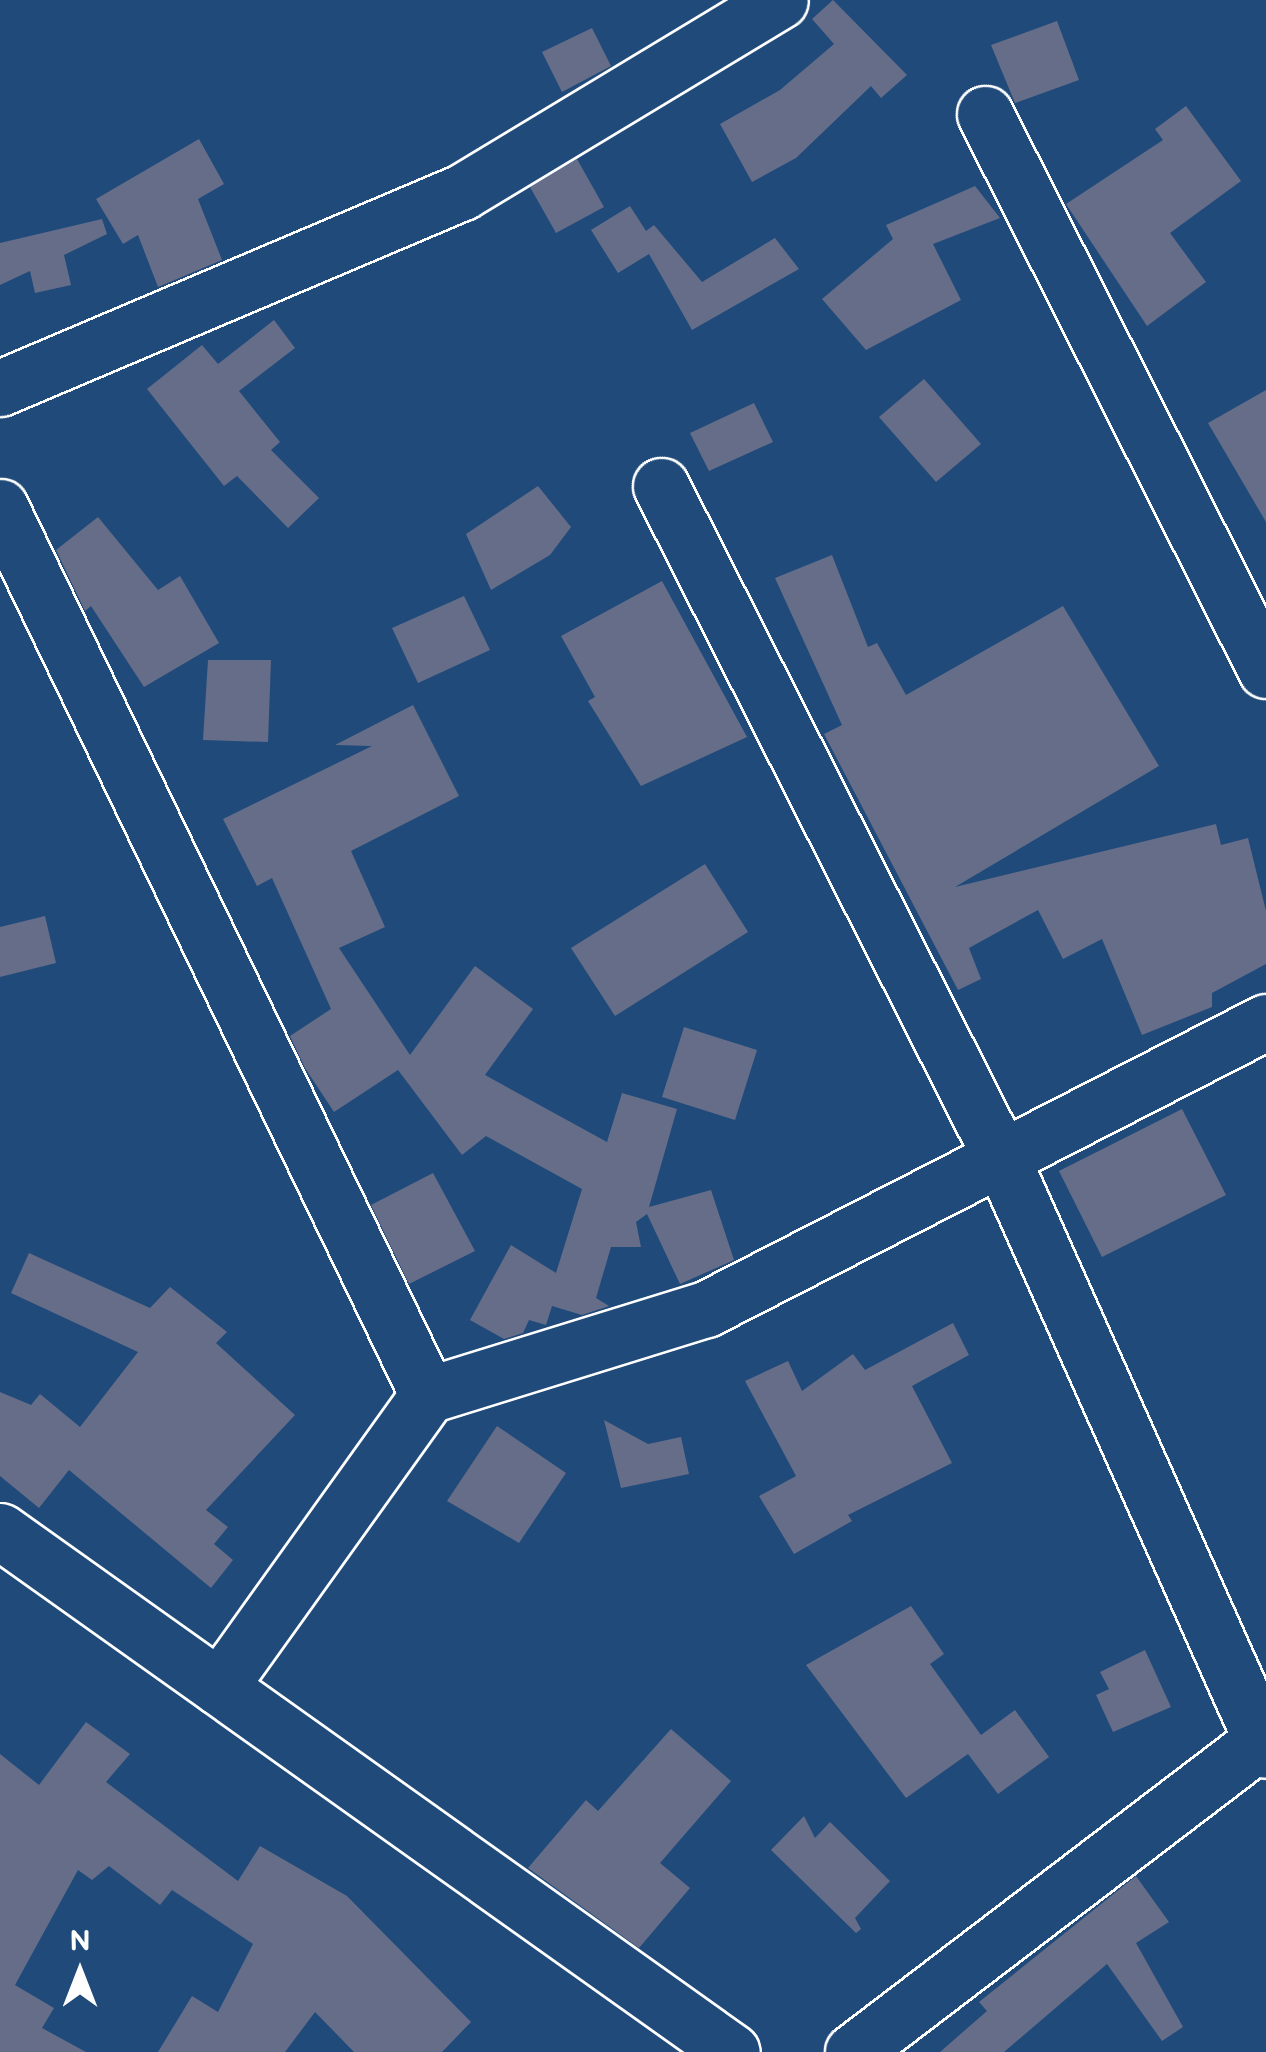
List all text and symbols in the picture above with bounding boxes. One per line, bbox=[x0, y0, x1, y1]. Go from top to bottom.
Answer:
north arrow bbox=[30, 1922, 130, 2022]
text: N bbox=[69, 1925, 91, 1958]

